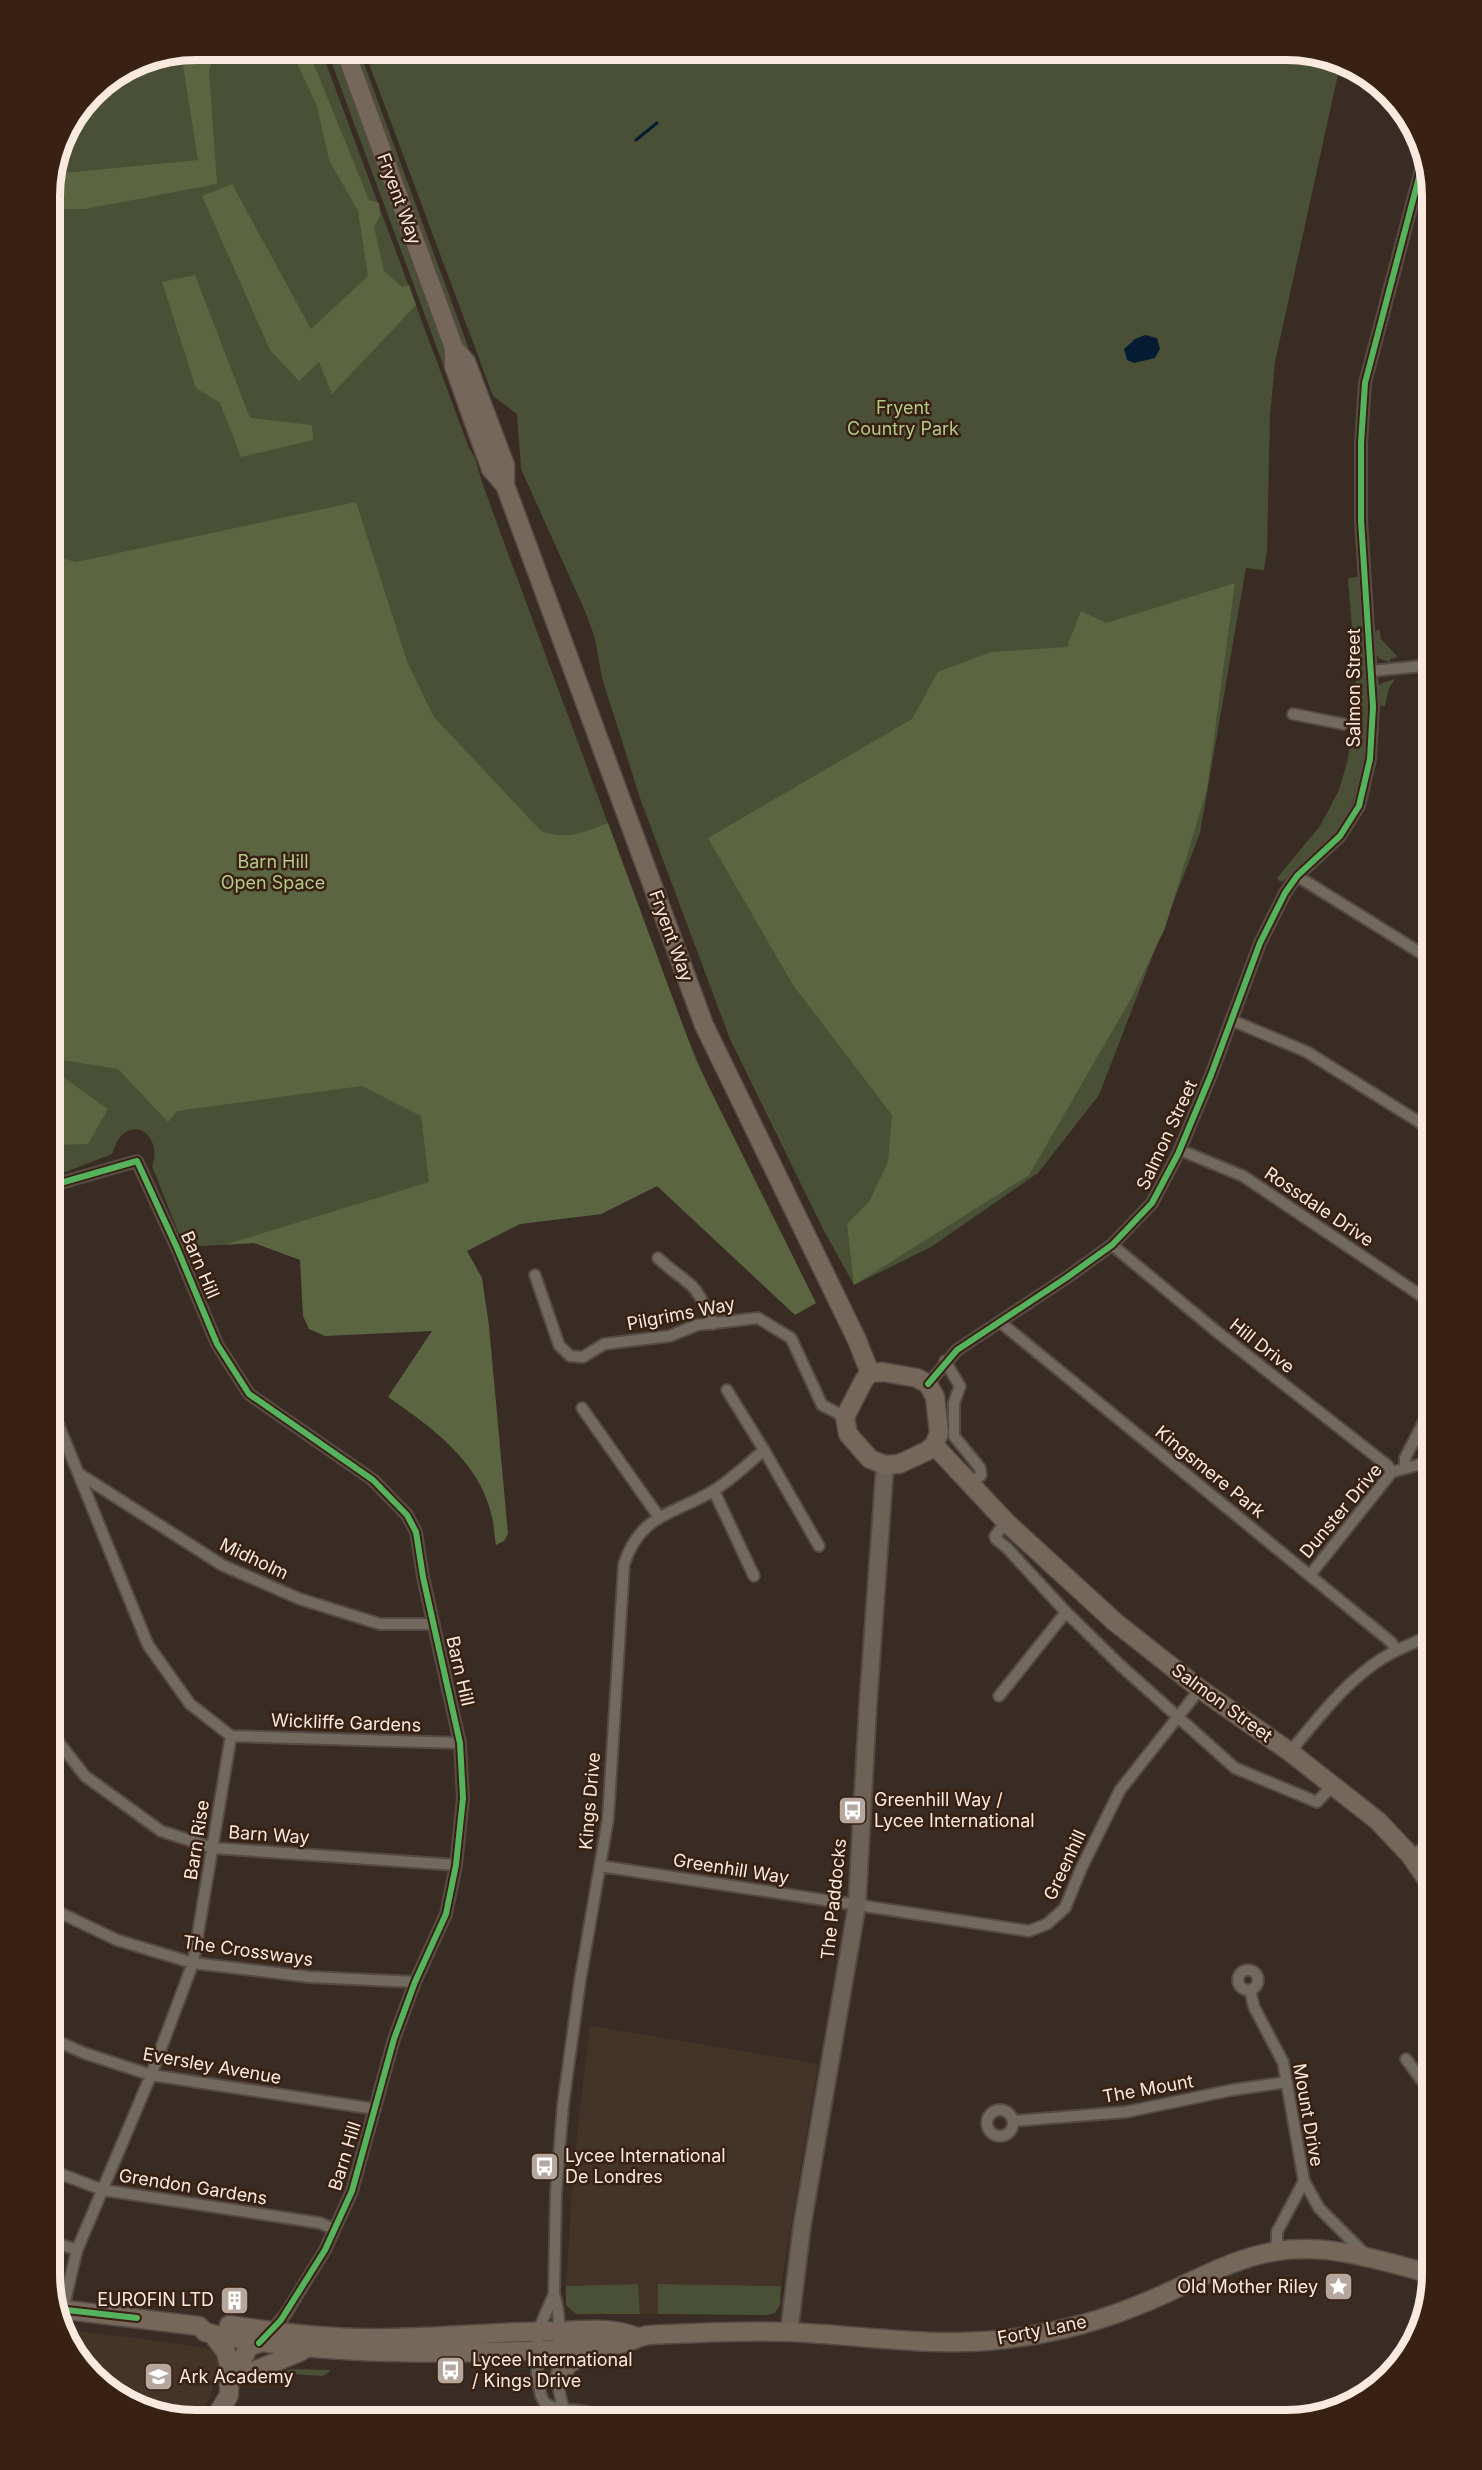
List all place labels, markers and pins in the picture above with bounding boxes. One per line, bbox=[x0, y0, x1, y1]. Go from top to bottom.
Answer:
place label: Greenhill Way / Lycee International bbox=[874, 1789, 1035, 1831]
bus stop icon: Greenhill Way / Lycee International bbox=[837, 1794, 869, 1826]
place label: Lycee International De Londres bbox=[565, 2145, 726, 2187]
bus stop icon: Lycee International De Londres bbox=[528, 2150, 560, 2182]
place icon: Old Mother Riley bbox=[1323, 2271, 1355, 2303]
place label: Old Mother Riley bbox=[1177, 2276, 1318, 2297]
building icon: EUROFIN LTD bbox=[219, 2284, 251, 2316]
place label: EUROFIN LTD bbox=[97, 2289, 214, 2310]
place label: Lycee International / Kings Drive bbox=[472, 2349, 633, 2391]
bus stop icon: Lycee International / Kings Drive bbox=[435, 2354, 467, 2386]
school or university icon: Ark Academy bbox=[142, 2361, 174, 2393]
place label: Ark Academy bbox=[179, 2366, 294, 2387]

